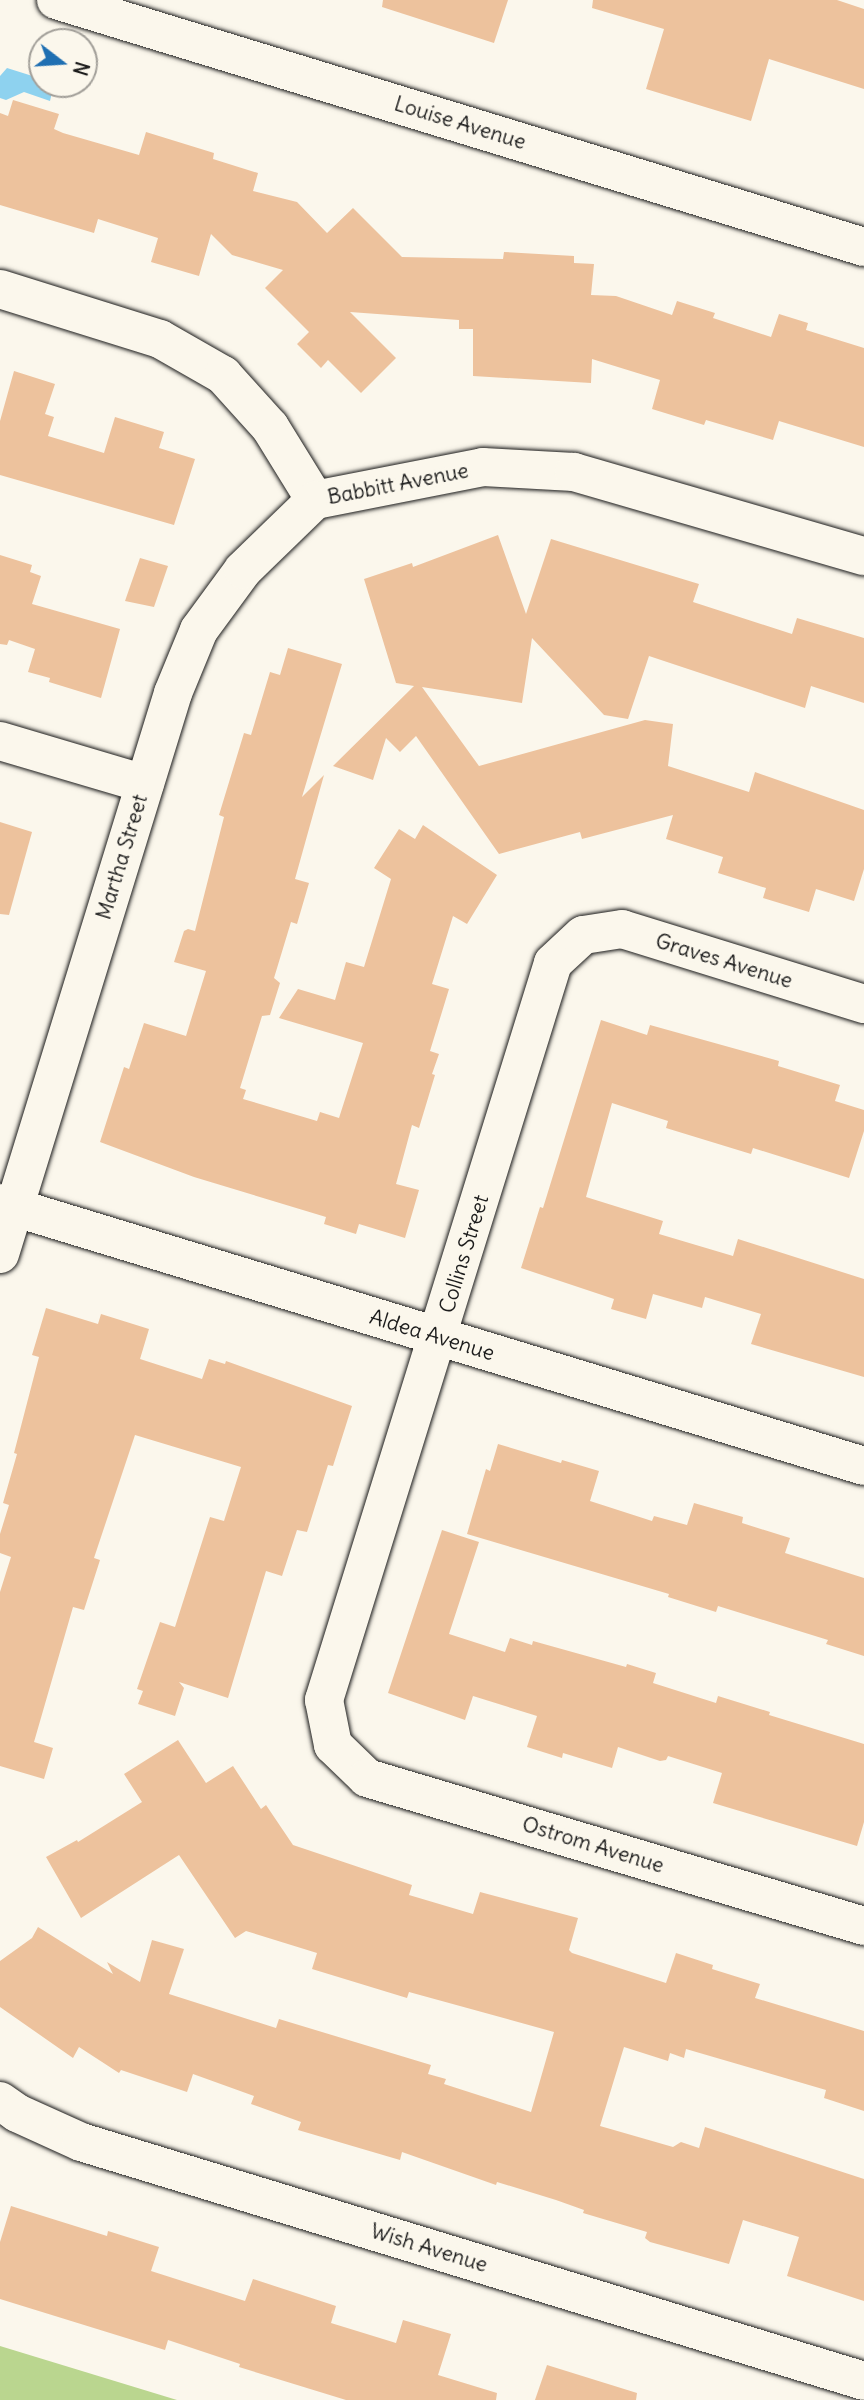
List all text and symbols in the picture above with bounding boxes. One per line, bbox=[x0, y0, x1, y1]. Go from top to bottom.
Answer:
north arrow bbox=[28, 28, 98, 98]
text: N bbox=[68, 59, 95, 78]
street label: Louise Avenue bbox=[391, 91, 529, 155]
street label: Babbitt Avenue bbox=[325, 458, 471, 510]
street label: Martha Street bbox=[91, 791, 153, 923]
street label: Graves Avenue bbox=[652, 928, 796, 994]
street label: Collins Street bbox=[434, 1192, 494, 1316]
street label: Aldea Avenue bbox=[367, 1304, 497, 1366]
street label: Ostrom Avenue bbox=[519, 1811, 667, 1879]
street label: Wish Avenue bbox=[368, 2218, 490, 2278]

